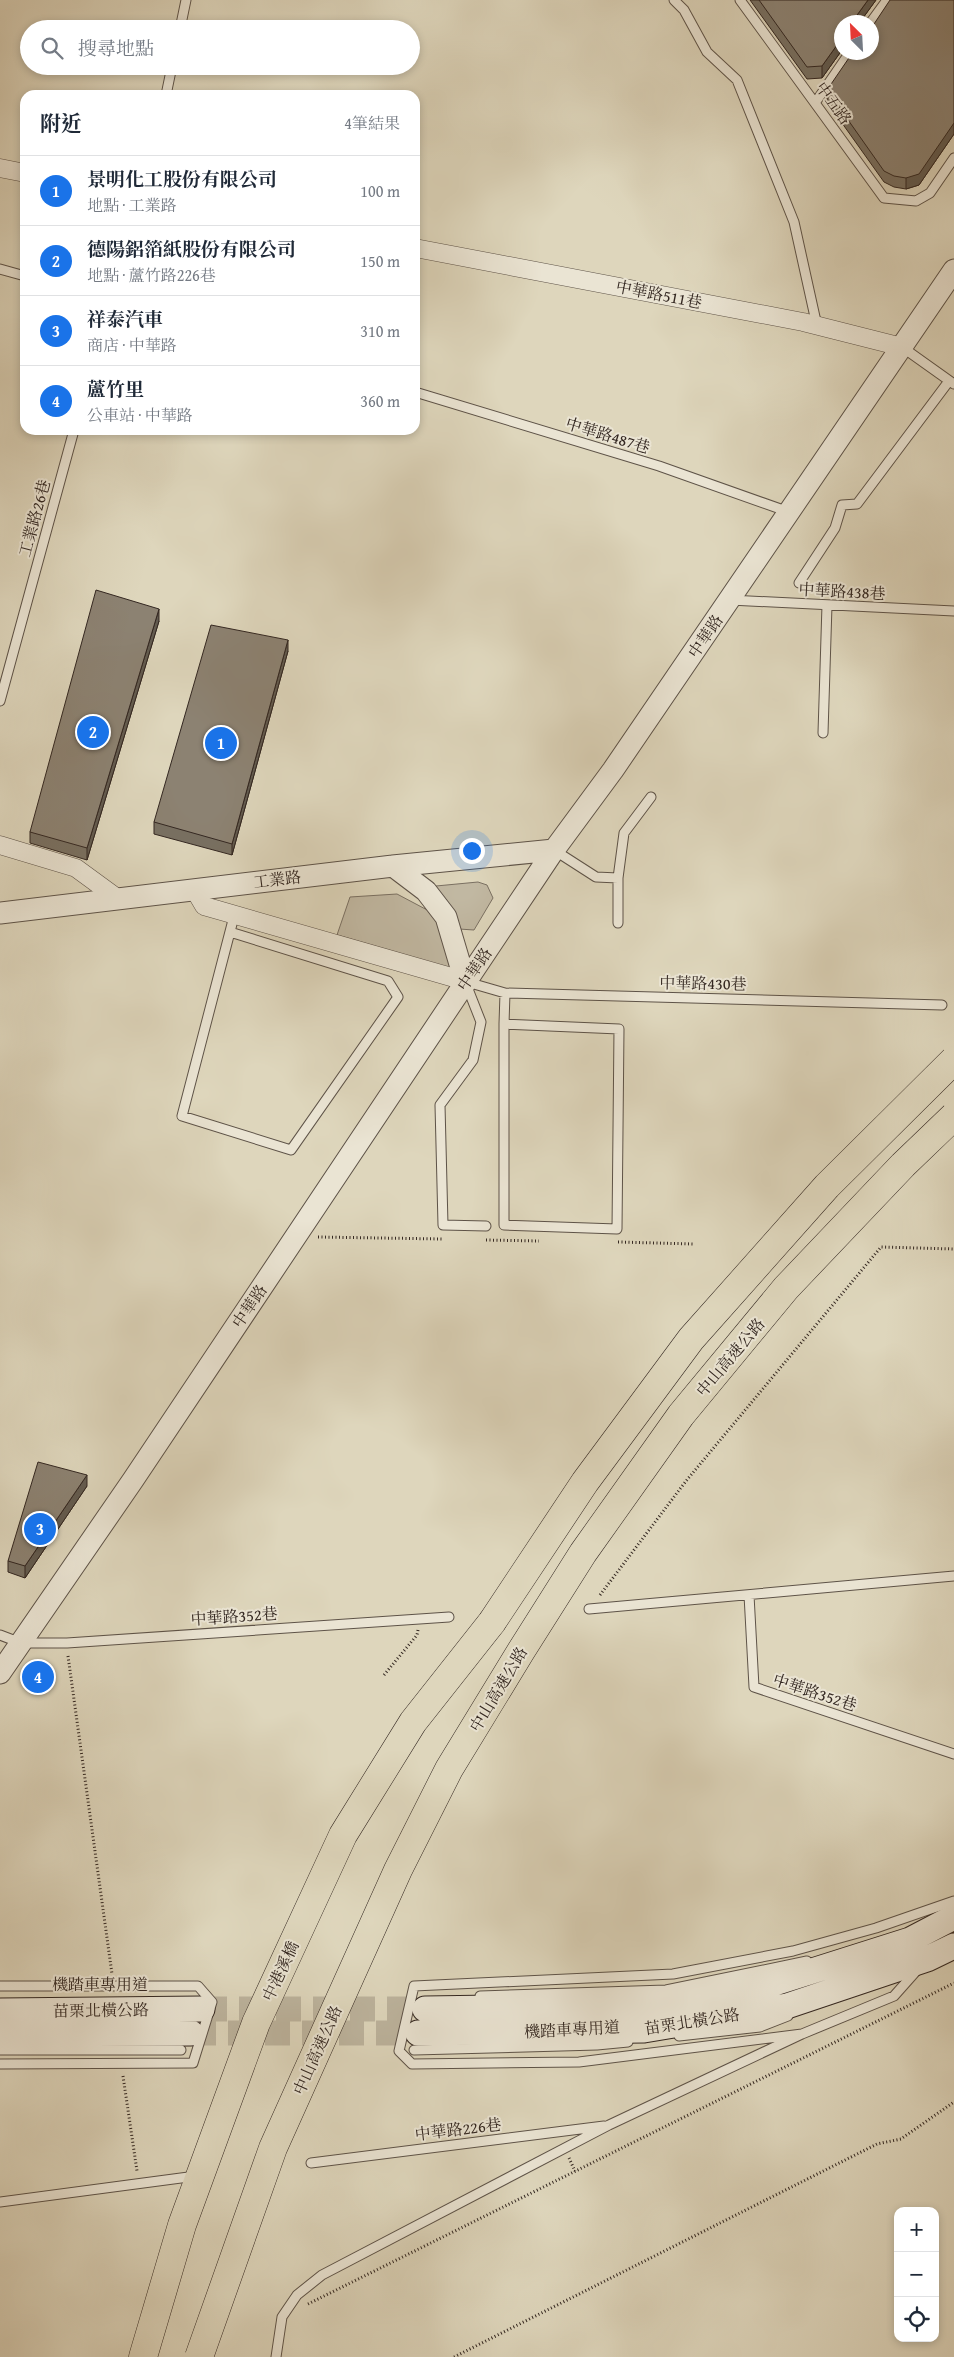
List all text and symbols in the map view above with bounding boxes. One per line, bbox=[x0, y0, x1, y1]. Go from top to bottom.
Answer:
north arrow bbox=[834, 15, 879, 60]
search box bbox=[20, 20, 420, 75]
icon: search bbox=[38, 34, 66, 62]
text: 搜尋地點 bbox=[78, 34, 154, 62]
street label: 中五路 bbox=[810, 77, 858, 129]
text: 附近 bbox=[40, 108, 82, 139]
text: 4筆結果 bbox=[344, 111, 400, 135]
text: 景明化工股份有限公司 bbox=[87, 165, 277, 193]
text: 1 bbox=[52, 179, 60, 203]
text: 100 m bbox=[360, 179, 400, 203]
text: 地點 · 工業路 bbox=[87, 193, 177, 217]
text: 德陽鋁箔紙股份有限公司 bbox=[87, 235, 296, 263]
text: 2 bbox=[52, 249, 60, 273]
text: 150 m bbox=[360, 249, 400, 273]
text: 地點 · 蘆竹路226巷 bbox=[87, 263, 216, 287]
street label: 中華路511巷 bbox=[614, 274, 704, 314]
text: 祥泰汽車 bbox=[87, 305, 163, 333]
text: 3 bbox=[52, 319, 60, 343]
text: 310 m bbox=[360, 319, 400, 343]
text: 商店 · 中華路 bbox=[87, 333, 177, 357]
text: 蘆竹里 bbox=[87, 375, 144, 403]
text: 4 bbox=[52, 389, 60, 413]
text: 360 m bbox=[360, 389, 400, 413]
text: 公車站 · 中華路 bbox=[87, 403, 193, 427]
street label: 中華路487巷 bbox=[563, 411, 653, 459]
street label: 工業路26巷 bbox=[12, 477, 56, 559]
street label: 中華路438巷 bbox=[798, 577, 886, 605]
street label: 中華路 bbox=[682, 609, 728, 663]
pin: 2 bbox=[77, 713, 109, 751]
pin: 1 bbox=[205, 724, 237, 762]
your location bbox=[459, 838, 485, 864]
street label: 工業路 bbox=[252, 864, 302, 894]
street label: 中華路 bbox=[451, 942, 497, 996]
street label: 中華路430巷 bbox=[659, 970, 747, 996]
street label: 中華路 bbox=[226, 1279, 272, 1333]
street label: 中山高速公路 bbox=[690, 1313, 770, 1401]
pin: 3 bbox=[24, 1510, 56, 1548]
street label: 中華路352巷 bbox=[190, 1601, 278, 1631]
street label: 中山高速公路 bbox=[463, 1642, 533, 1736]
pin: 4 bbox=[22, 1658, 54, 1696]
street label: 中華路352巷 bbox=[770, 1667, 860, 1717]
street label: 中港溪橋 bbox=[256, 1937, 304, 2005]
street label: 機踏車專用道 bbox=[52, 1972, 148, 1996]
street label: 苗栗北橫公路 bbox=[53, 1997, 149, 2023]
street label: 中山高速公路 bbox=[287, 2001, 347, 2099]
street label: 苗栗北橫公路 bbox=[643, 2002, 741, 2040]
street label: 機踏車專用道 bbox=[523, 2015, 621, 2043]
street label: 中華路226巷 bbox=[413, 2112, 503, 2146]
map controls bbox=[894, 2207, 939, 2342]
button: + bbox=[894, 2207, 939, 2252]
button: − bbox=[894, 2252, 939, 2297]
button: locate bbox=[894, 2297, 939, 2342]

